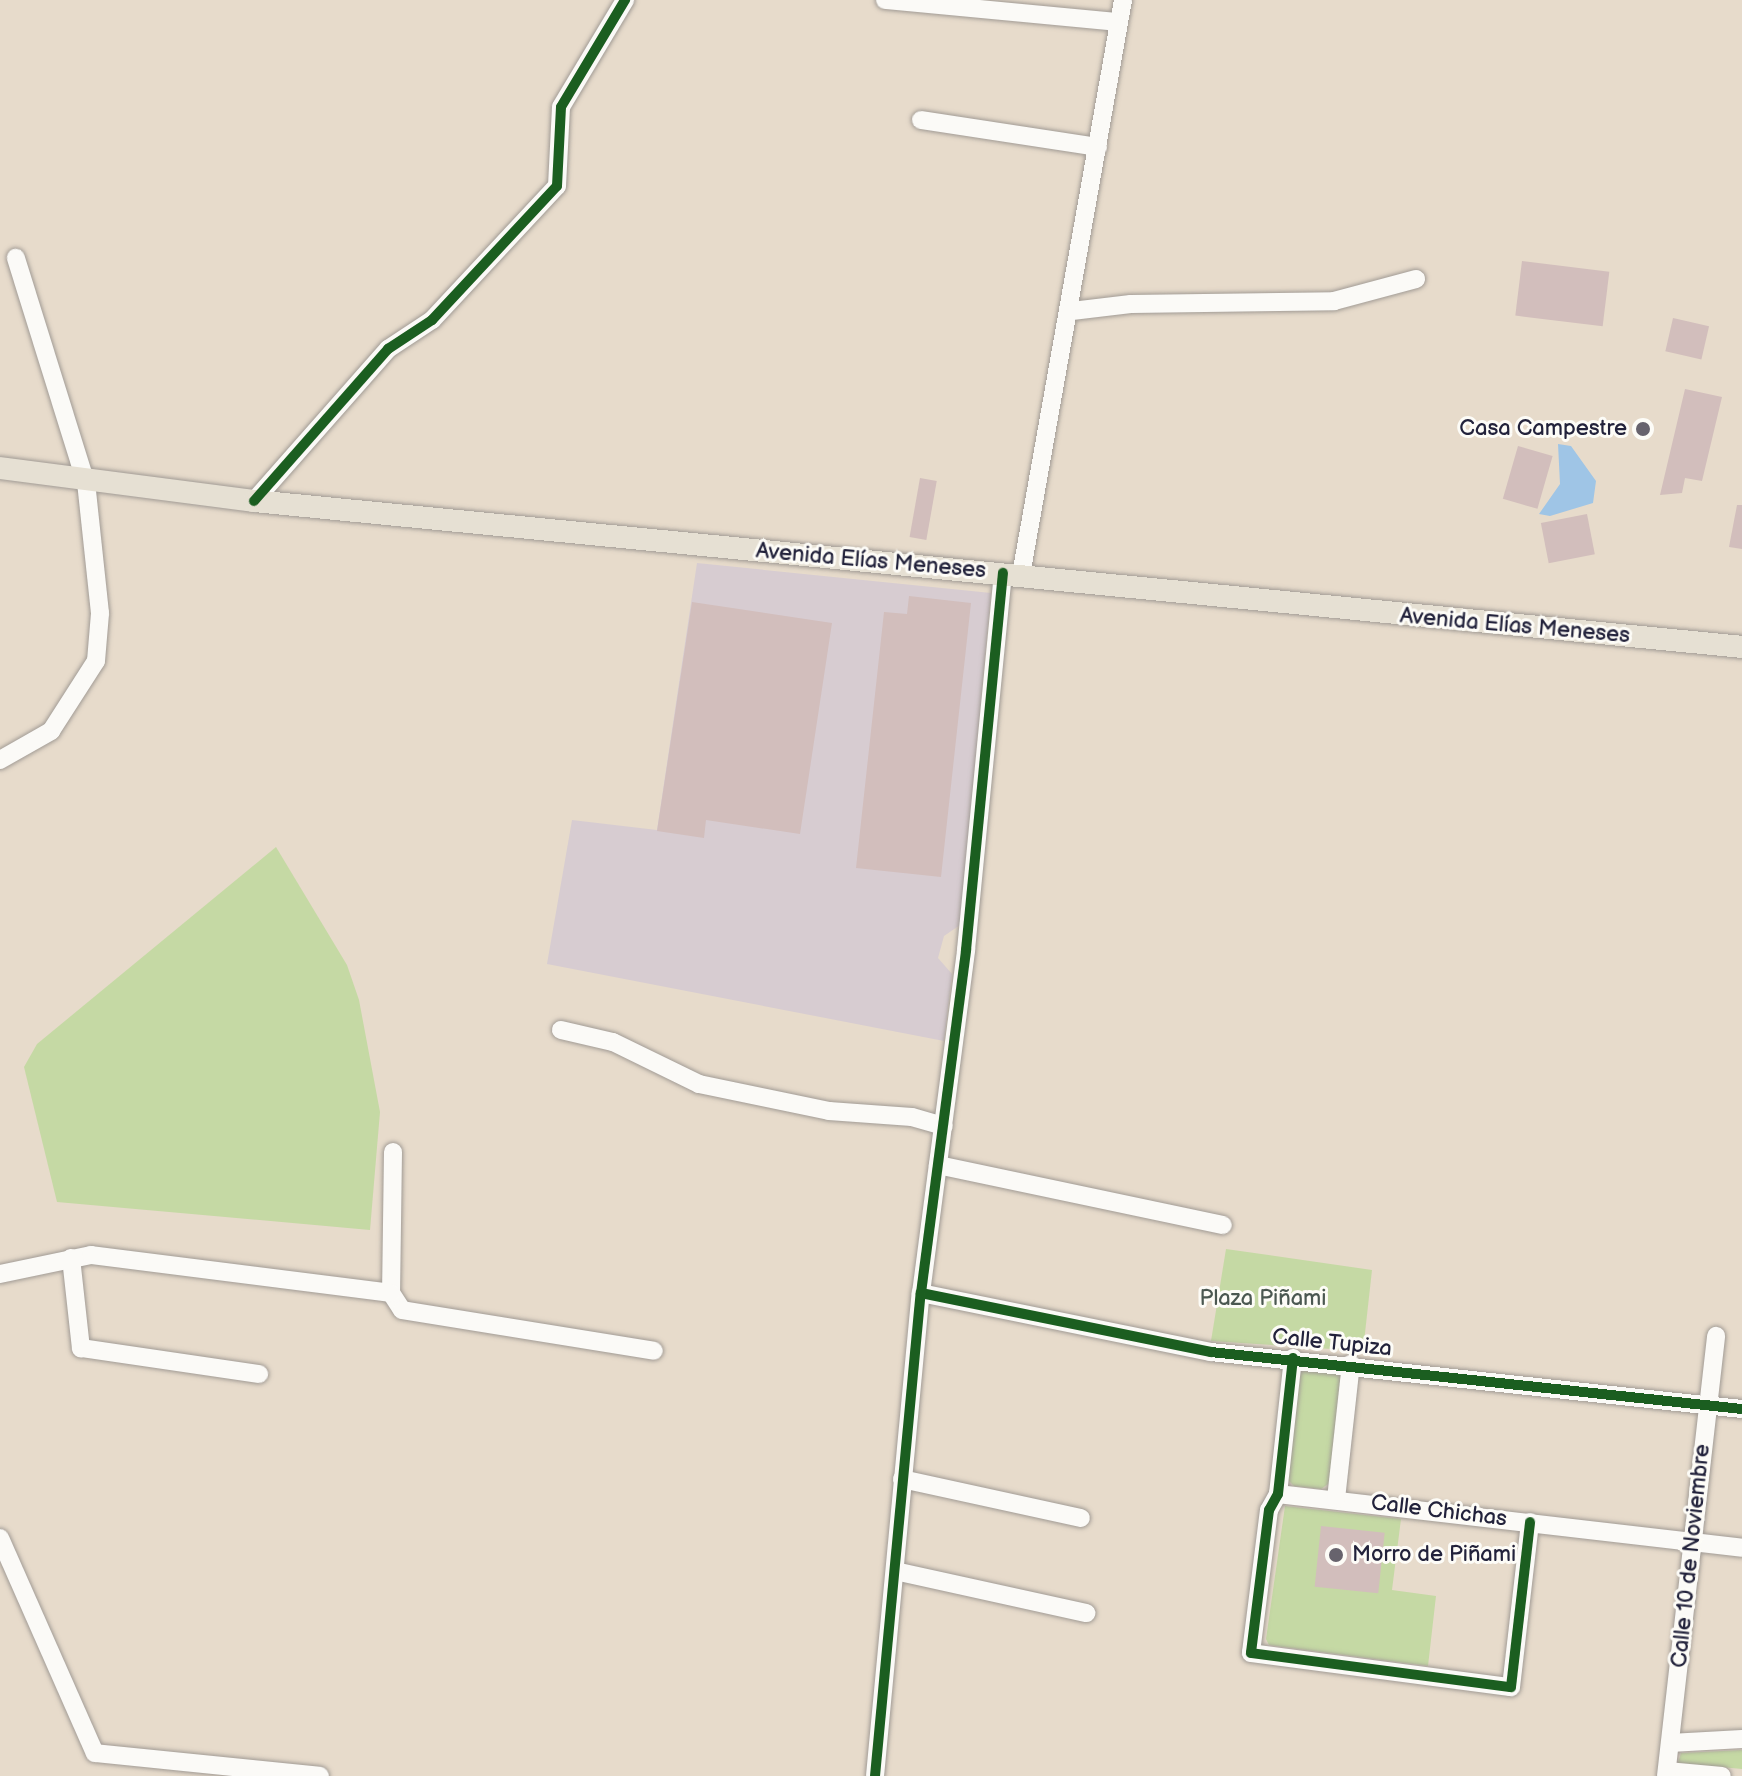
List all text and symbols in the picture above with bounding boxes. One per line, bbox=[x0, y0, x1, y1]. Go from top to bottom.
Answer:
place label: Casa Campestre bbox=[1459, 416, 1627, 442]
marker: Casa Campestre bbox=[1634, 420, 1652, 438]
street label: Avenida Elías Meneses bbox=[755, 538, 987, 584]
street label: Avenida Elías Meneses bbox=[1399, 603, 1631, 649]
park label: Plaza Piñami bbox=[1200, 1286, 1326, 1312]
street label: Calle Tupiza bbox=[1270, 1324, 1394, 1362]
street label: Calle 10 de Noviembre bbox=[1666, 1443, 1716, 1669]
street label: Calle Chichas bbox=[1369, 1490, 1509, 1532]
place label: Morro de Piñami bbox=[1352, 1542, 1516, 1568]
marker: Morro de Piñami bbox=[1327, 1546, 1345, 1564]

